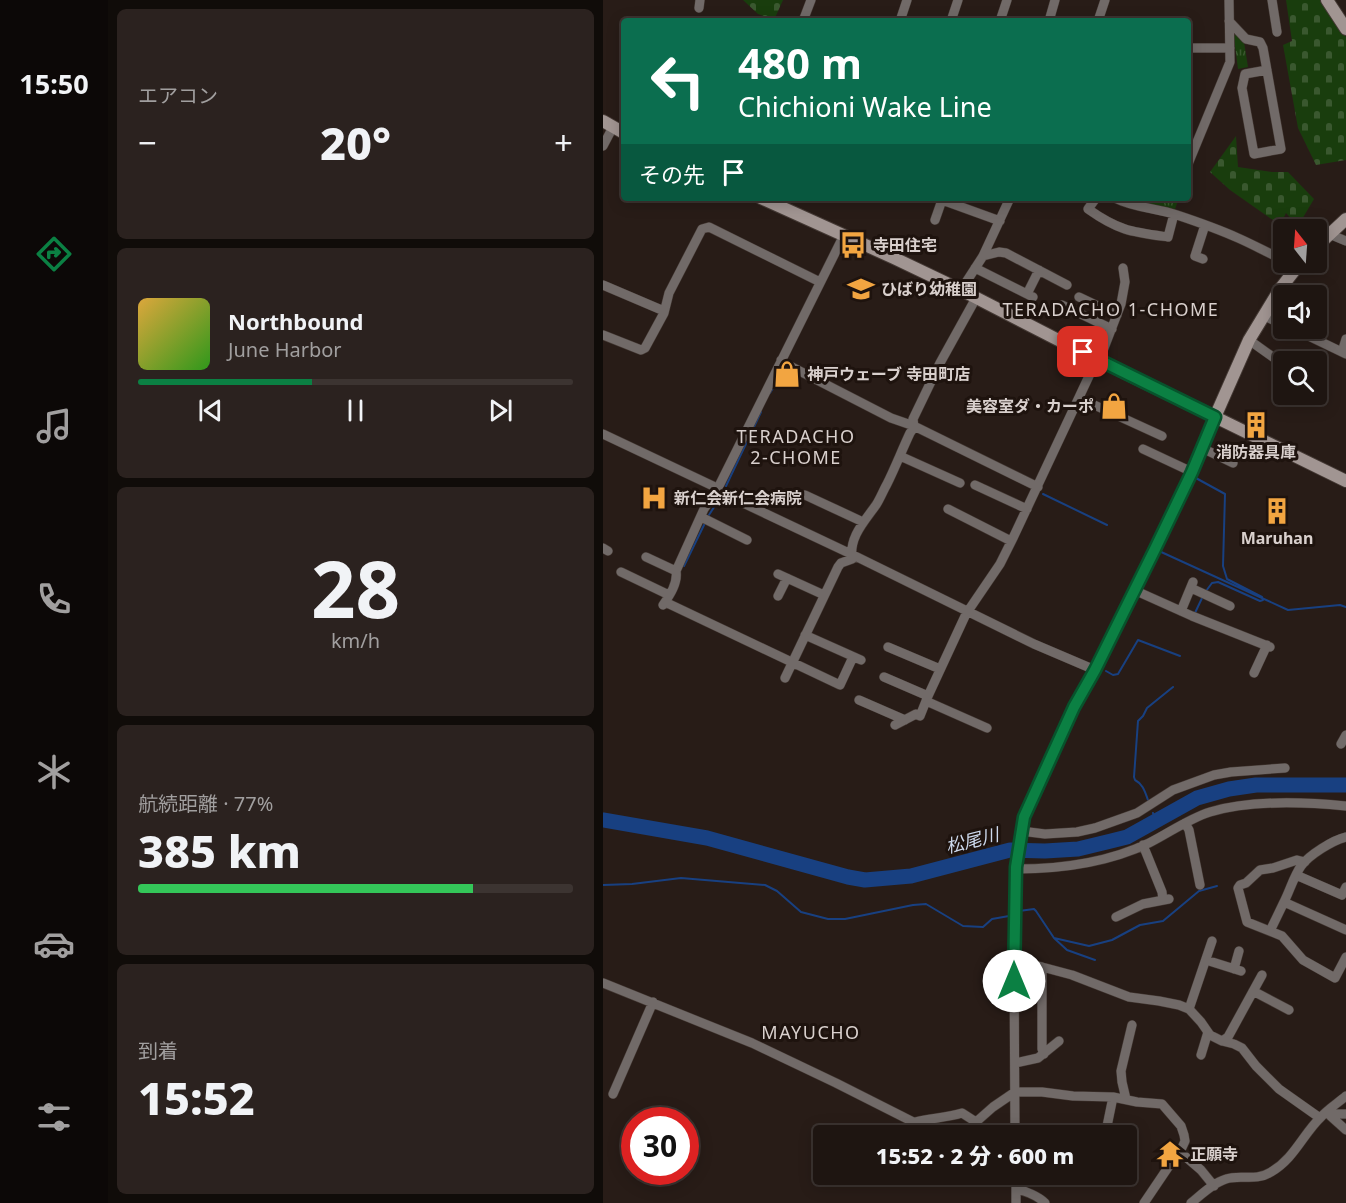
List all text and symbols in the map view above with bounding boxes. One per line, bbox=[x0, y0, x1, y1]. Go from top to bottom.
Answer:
text: 480 m bbox=[738, 34, 862, 91]
icon: left bbox=[639, 42, 717, 120]
text: 15:50 bbox=[19, 65, 89, 102]
text: エアコン bbox=[138, 82, 218, 109]
text: Chichioni Wake Line bbox=[738, 88, 992, 125]
text: 20° bbox=[320, 112, 391, 173]
text: − bbox=[138, 120, 157, 165]
text: + bbox=[554, 120, 573, 165]
icon: arrive bbox=[717, 156, 750, 189]
text: その先 bbox=[639, 159, 705, 189]
north arrow bbox=[1273, 219, 1327, 273]
map controls bbox=[1273, 219, 1327, 405]
bus stop icon: 寺田住宅 bbox=[838, 230, 868, 260]
icon: directions bbox=[33, 233, 75, 275]
place label: 寺田住宅 bbox=[873, 234, 937, 256]
school or university icon: ひばり幼稚園 bbox=[846, 274, 876, 304]
place label: ひばり幼稚園 bbox=[881, 278, 977, 300]
button: sound bbox=[1273, 285, 1327, 339]
district label: TERADACHO 1-CHOME bbox=[1003, 297, 1219, 321]
text: Northbound bbox=[228, 306, 363, 336]
pin bbox=[1057, 326, 1108, 377]
icon: arrive bbox=[1066, 335, 1099, 368]
text: June Harbor bbox=[228, 336, 342, 363]
button: search bbox=[1273, 351, 1327, 405]
shop icon: 神戸ウェーブ 寺田町店 bbox=[772, 359, 802, 389]
place label: 神戸ウェーブ 寺田町店 bbox=[807, 363, 970, 385]
shop icon: 美容室ダ・カーポ bbox=[1099, 391, 1129, 421]
icon: previous bbox=[194, 394, 227, 427]
icon: pause bbox=[339, 394, 372, 427]
icon: next bbox=[484, 394, 517, 427]
place label: 美容室ダ・カーポ bbox=[966, 395, 1094, 417]
icon: music bbox=[33, 405, 75, 447]
building icon: 消防器具庫 bbox=[1241, 410, 1271, 440]
district label: TERADACHO 2-CHOME bbox=[737, 424, 855, 469]
place label: 消防器具庫 bbox=[1216, 441, 1296, 463]
hospital icon: 新仁会新仁会病院 bbox=[639, 483, 669, 513]
place label: 新仁会新仁会病院 bbox=[674, 487, 802, 509]
building icon: Maruhan bbox=[1262, 496, 1292, 526]
place label: Maruhan bbox=[1241, 527, 1313, 549]
text: 28 bbox=[311, 535, 400, 641]
icon: phone bbox=[33, 578, 75, 620]
text: km/h bbox=[331, 627, 380, 654]
icon: climate bbox=[33, 751, 75, 793]
text: 航続距離 · 77% bbox=[138, 790, 273, 817]
text: 385 km bbox=[138, 820, 301, 881]
water label: 松尾川 bbox=[943, 821, 1003, 858]
icon: car bbox=[33, 923, 75, 965]
position arrow bbox=[982, 949, 1046, 1013]
district label: MAYUCHO bbox=[761, 1020, 861, 1044]
text: 到着 bbox=[138, 1037, 178, 1064]
text: 15:52 bbox=[138, 1067, 255, 1128]
icon: filters bbox=[33, 1096, 75, 1138]
speed limit sign: 30 bbox=[621, 1107, 699, 1185]
temple icon: 正願寺 bbox=[1155, 1139, 1185, 1169]
text: 15:52 · 2 分 · 600 m bbox=[876, 1140, 1074, 1170]
place label: 正願寺 bbox=[1190, 1143, 1238, 1165]

